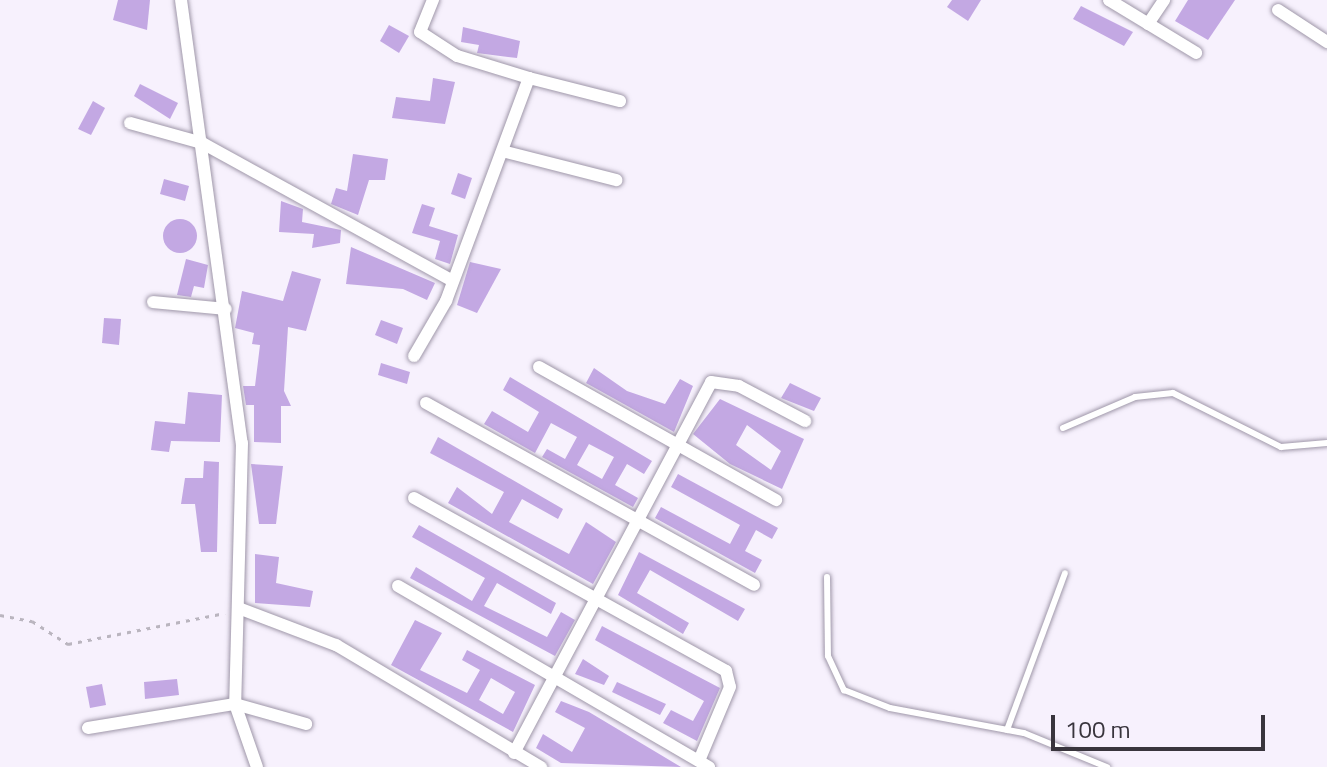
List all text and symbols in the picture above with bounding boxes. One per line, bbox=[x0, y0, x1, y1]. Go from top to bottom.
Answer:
scale bar bbox=[1055, 699, 1269, 749]
text: 100 m bbox=[1065, 711, 1131, 747]

